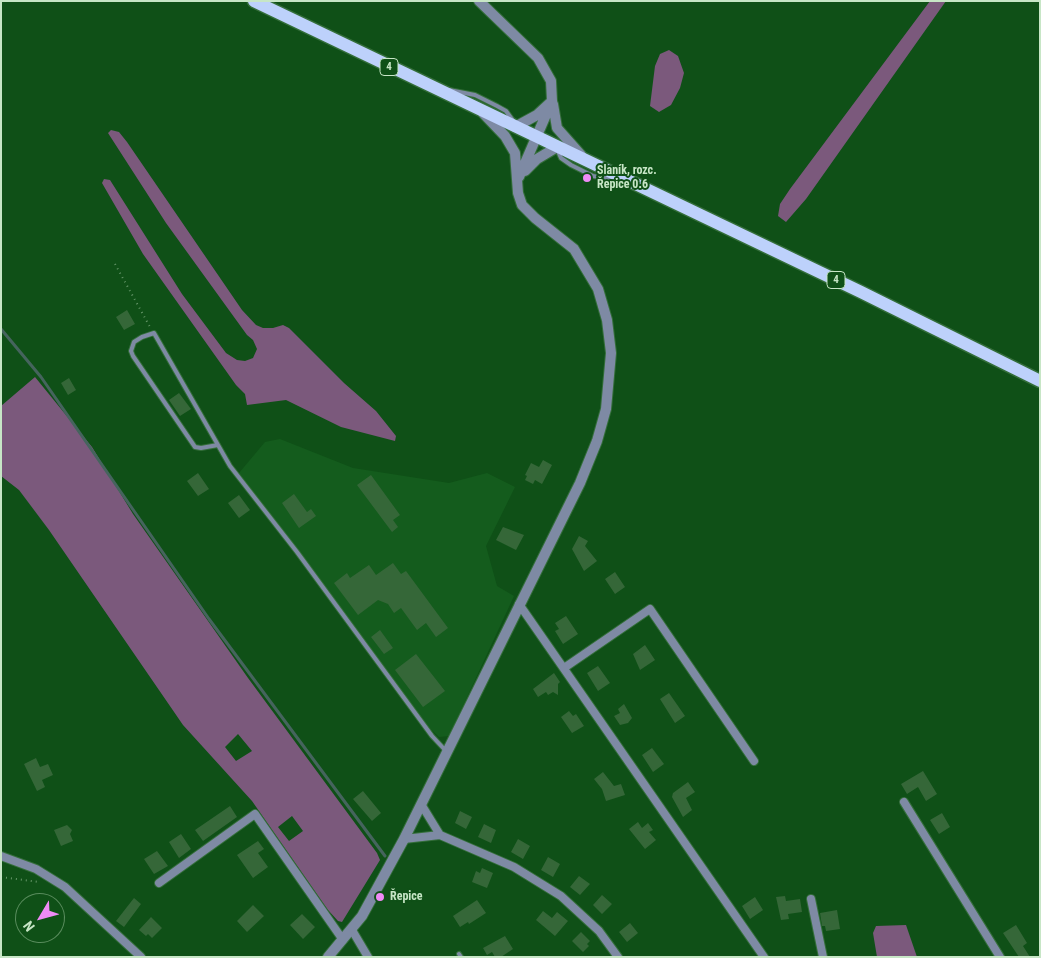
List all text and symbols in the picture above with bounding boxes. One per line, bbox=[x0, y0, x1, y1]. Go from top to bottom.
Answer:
road number: 4 bbox=[380, 58, 398, 76]
place label: Slaník, rozc. Řepice 0.6 bbox=[597, 164, 657, 192]
marker: Slaník, rozc. Řepice 0.6 bbox=[581, 172, 593, 184]
road number: 4 bbox=[827, 272, 845, 288]
place label: Řepice bbox=[390, 890, 423, 904]
marker: Řepice bbox=[374, 891, 386, 903]
north arrow bbox=[15, 893, 65, 943]
text: N bbox=[20, 918, 38, 935]

